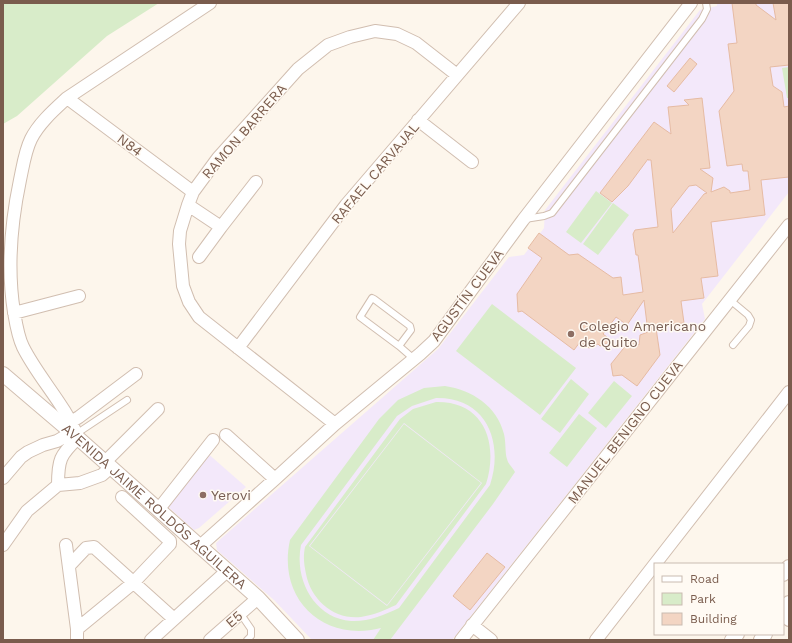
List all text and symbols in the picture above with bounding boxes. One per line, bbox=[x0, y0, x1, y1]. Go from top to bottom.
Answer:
street label: RAMON BARRERA bbox=[198, 80, 290, 182]
street label: RAFAEL CARVAJAL bbox=[328, 119, 422, 227]
street label: N84 bbox=[114, 130, 146, 160]
street label: AGUSTÍN CUEVA bbox=[427, 246, 507, 344]
place label: Colegio Americano de Quito bbox=[579, 318, 706, 350]
marker: Colegio Americano de Quito bbox=[566, 329, 576, 339]
street label: MANUEL BENIGNO CUEVA bbox=[564, 357, 686, 507]
street label: AVENIDA JAIME ROLDÓS AGUILERA bbox=[59, 420, 250, 592]
place label: Yerovi bbox=[211, 487, 251, 503]
marker: Yerovi bbox=[198, 490, 208, 500]
legend bbox=[654, 563, 784, 635]
text: Road bbox=[690, 572, 719, 586]
text: Park bbox=[690, 592, 716, 606]
street label: E5 bbox=[222, 607, 246, 631]
text: Building bbox=[690, 612, 737, 626]

